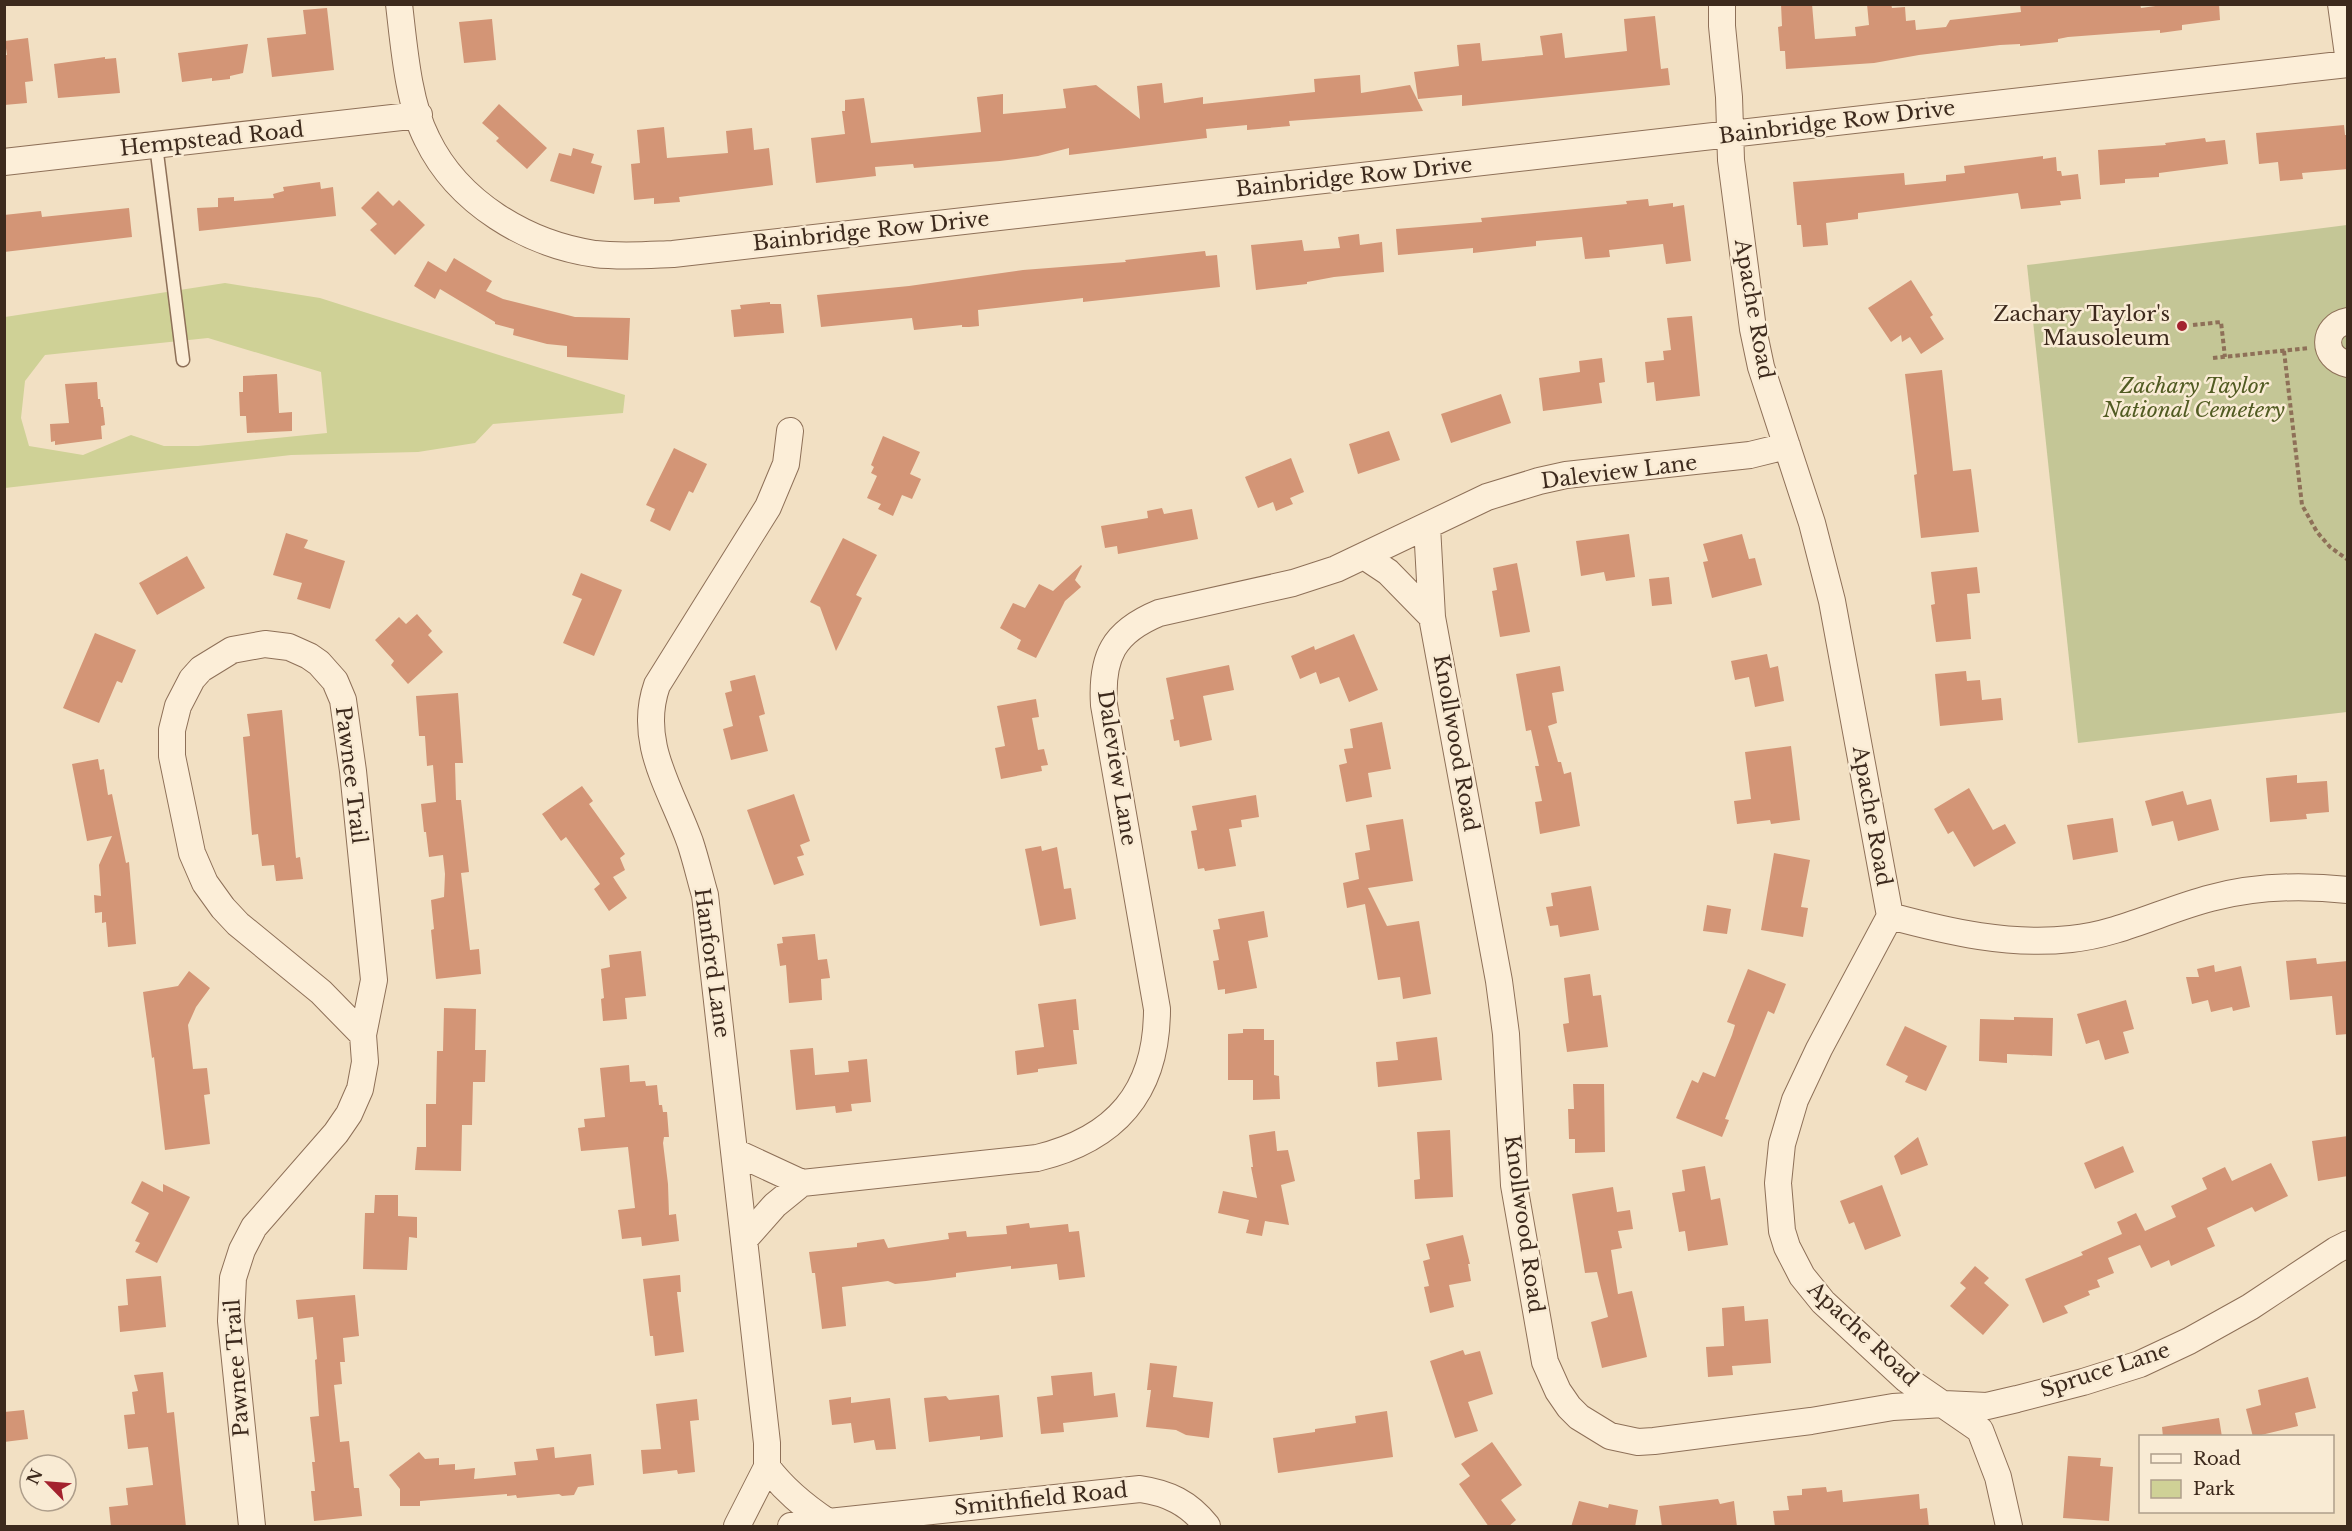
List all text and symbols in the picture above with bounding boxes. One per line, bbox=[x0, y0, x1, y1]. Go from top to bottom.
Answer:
street label: Bainbridge Row Drive bbox=[1717, 95, 1957, 149]
street label: Hempstead Road bbox=[119, 116, 305, 162]
street label: Bainbridge Row Drive bbox=[1234, 152, 1474, 202]
street label: Bainbridge Row Drive bbox=[751, 206, 991, 256]
street label: Apache Road bbox=[1729, 236, 1779, 381]
place label: Zachary Taylor's Mausoleum bbox=[1993, 301, 2170, 351]
marker: Zachary Taylor's Mausoleum bbox=[2175, 319, 2189, 333]
park label: Zachary Taylor National Cemetery bbox=[2102, 373, 2285, 423]
street label: Daleview Lane bbox=[1539, 450, 1699, 494]
street label: Knollwood Road bbox=[1428, 653, 1484, 833]
street label: Daleview Lane bbox=[1092, 688, 1142, 848]
street label: Pawnee Trail bbox=[330, 705, 372, 845]
street label: Apache Road bbox=[1847, 743, 1897, 888]
street label: Hanford Lane bbox=[689, 886, 735, 1040]
street label: Knollwood Road bbox=[1499, 1133, 1549, 1315]
street label: Apache Road bbox=[1802, 1275, 1924, 1392]
street label: Pawnee Trail bbox=[219, 1298, 255, 1438]
street label: Spruce Lane bbox=[2037, 1337, 2173, 1403]
legend bbox=[2139, 1435, 2334, 1513]
text: Road bbox=[2193, 1448, 2241, 1470]
north arrow bbox=[18, 1453, 78, 1513]
text: N bbox=[22, 1466, 47, 1488]
street label: Smithfield Road bbox=[953, 1477, 1129, 1521]
text: Park bbox=[2193, 1478, 2235, 1500]

